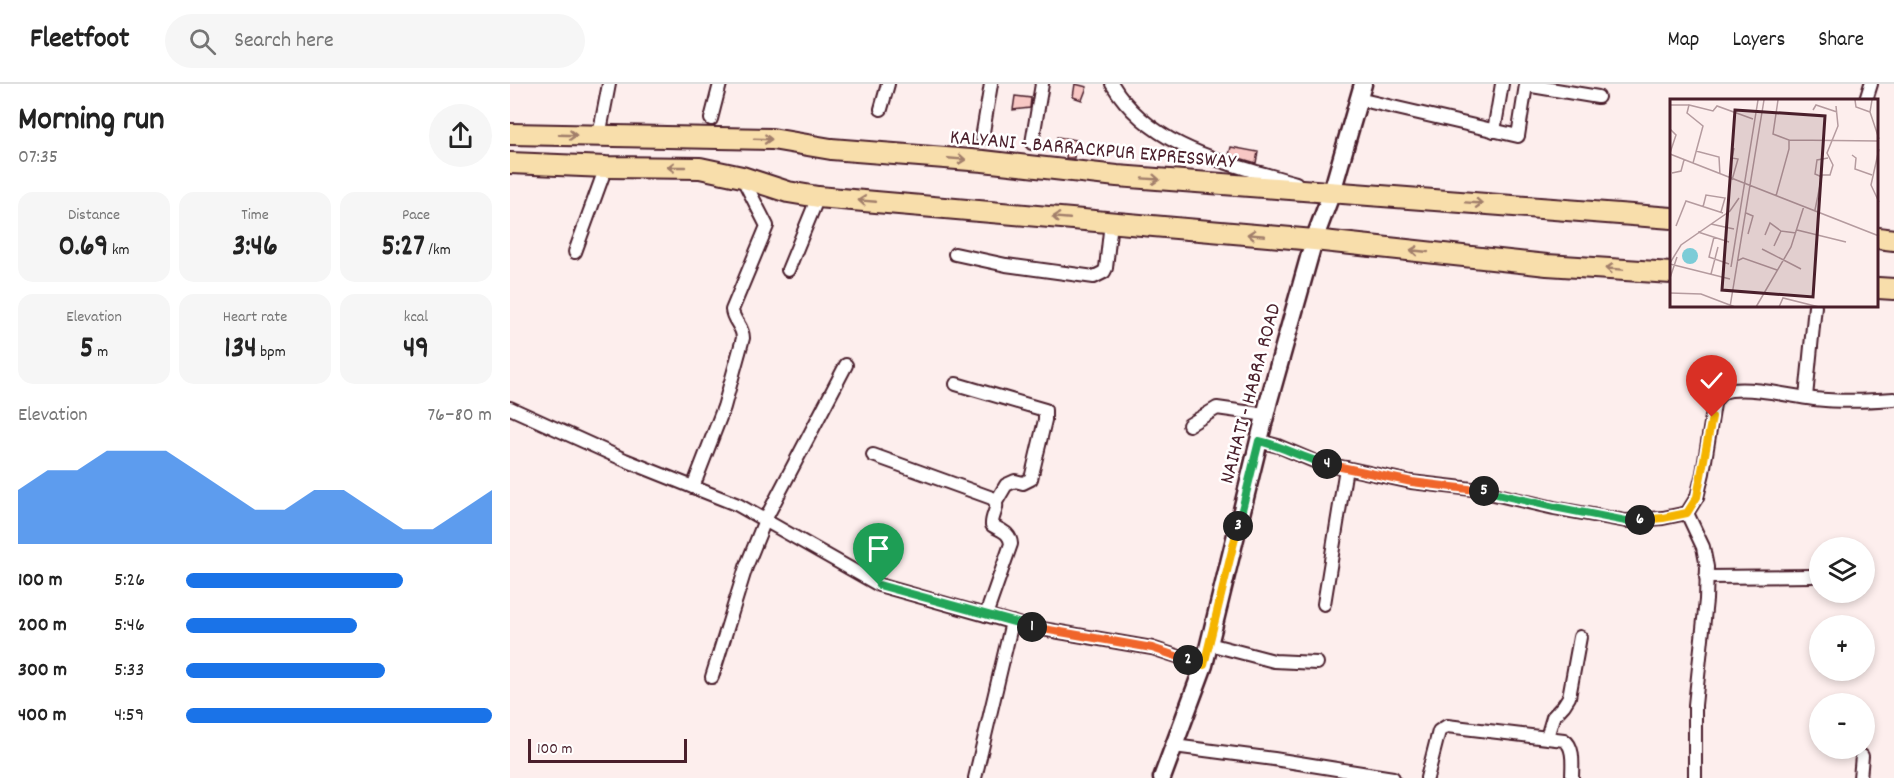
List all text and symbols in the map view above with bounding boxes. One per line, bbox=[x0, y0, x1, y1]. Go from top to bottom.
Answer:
search box bbox=[165, 14, 585, 68]
text: Fleetfoot bbox=[30, 21, 129, 61]
icon: search bbox=[186, 25, 219, 58]
text: Search here bbox=[234, 26, 334, 57]
text: Map bbox=[1668, 26, 1699, 56]
text: Layers bbox=[1732, 26, 1785, 56]
text: Share bbox=[1818, 26, 1864, 56]
text: Morning run bbox=[18, 98, 165, 145]
inset map bbox=[1670, 99, 1879, 308]
button: share bbox=[429, 104, 492, 167]
street label: KALYANI - BARRACKPUR EXPRESSWAY bbox=[949, 124, 1238, 179]
one-way arrow bbox=[558, 130, 578, 141]
one-way arrow bbox=[753, 134, 773, 145]
text: 07:35 bbox=[18, 144, 58, 172]
one-way arrow bbox=[947, 154, 967, 165]
one-way arrow bbox=[667, 161, 687, 173]
one-way arrow bbox=[1141, 173, 1161, 184]
one-way arrow bbox=[858, 195, 878, 206]
one-way arrow bbox=[1464, 198, 1484, 209]
text: Distance bbox=[68, 204, 120, 227]
text: Time bbox=[241, 204, 269, 227]
text: Pace bbox=[402, 204, 430, 227]
one-way arrow bbox=[1052, 212, 1072, 223]
text: 0.69 bbox=[59, 227, 108, 270]
text: 3:46 bbox=[232, 227, 278, 270]
text: 5:27 bbox=[381, 227, 425, 270]
one-way arrow bbox=[1246, 229, 1266, 240]
text: km bbox=[108, 239, 130, 262]
text: /km bbox=[425, 239, 451, 262]
one-way arrow bbox=[1410, 245, 1430, 256]
one-way arrow bbox=[1604, 263, 1624, 274]
street label: NAIHATI - HABRA ROAD bbox=[1213, 300, 1290, 487]
text: Elevation bbox=[66, 306, 122, 329]
text: Heart rate bbox=[223, 306, 287, 329]
text: kcal bbox=[404, 306, 428, 329]
text: 5 bbox=[80, 329, 94, 372]
text: 134 bbox=[224, 329, 257, 372]
text: 49 bbox=[403, 329, 429, 372]
text: m bbox=[94, 341, 108, 364]
text: bpm bbox=[257, 341, 286, 364]
pin bbox=[1686, 355, 1737, 417]
icon: check bbox=[1695, 364, 1728, 397]
text: Elevation bbox=[18, 402, 88, 430]
text: 76–80 m bbox=[427, 402, 492, 430]
pin: 4 bbox=[1312, 449, 1342, 479]
text: 4 bbox=[1324, 452, 1330, 475]
pin: 5 bbox=[1469, 476, 1499, 506]
text: 5 bbox=[1480, 479, 1488, 502]
pin: 6 bbox=[1625, 505, 1655, 535]
text: 6 bbox=[1636, 508, 1644, 531]
pin: 3 bbox=[1223, 511, 1253, 541]
text: 3 bbox=[1234, 514, 1242, 537]
pin bbox=[853, 523, 904, 585]
icon: arrive bbox=[862, 532, 895, 565]
map controls bbox=[1809, 537, 1875, 759]
button: layers bbox=[1809, 537, 1875, 603]
text: 100 m bbox=[18, 567, 63, 595]
text: 5:26 bbox=[114, 567, 145, 595]
text: 200 m bbox=[18, 612, 67, 640]
text: 5:46 bbox=[114, 612, 145, 640]
pin: 1 bbox=[1017, 612, 1047, 642]
text: 1 bbox=[1030, 615, 1034, 638]
button: + bbox=[1809, 615, 1875, 681]
pin: 2 bbox=[1173, 645, 1203, 675]
text: 2 bbox=[1185, 648, 1192, 671]
text: 300 m bbox=[18, 657, 67, 685]
text: 5:33 bbox=[114, 657, 144, 685]
button: − bbox=[1809, 693, 1875, 759]
text: 400 m bbox=[18, 702, 66, 730]
text: 4:59 bbox=[114, 702, 144, 730]
scale bar bbox=[528, 736, 687, 764]
text: 100 m bbox=[537, 738, 573, 761]

